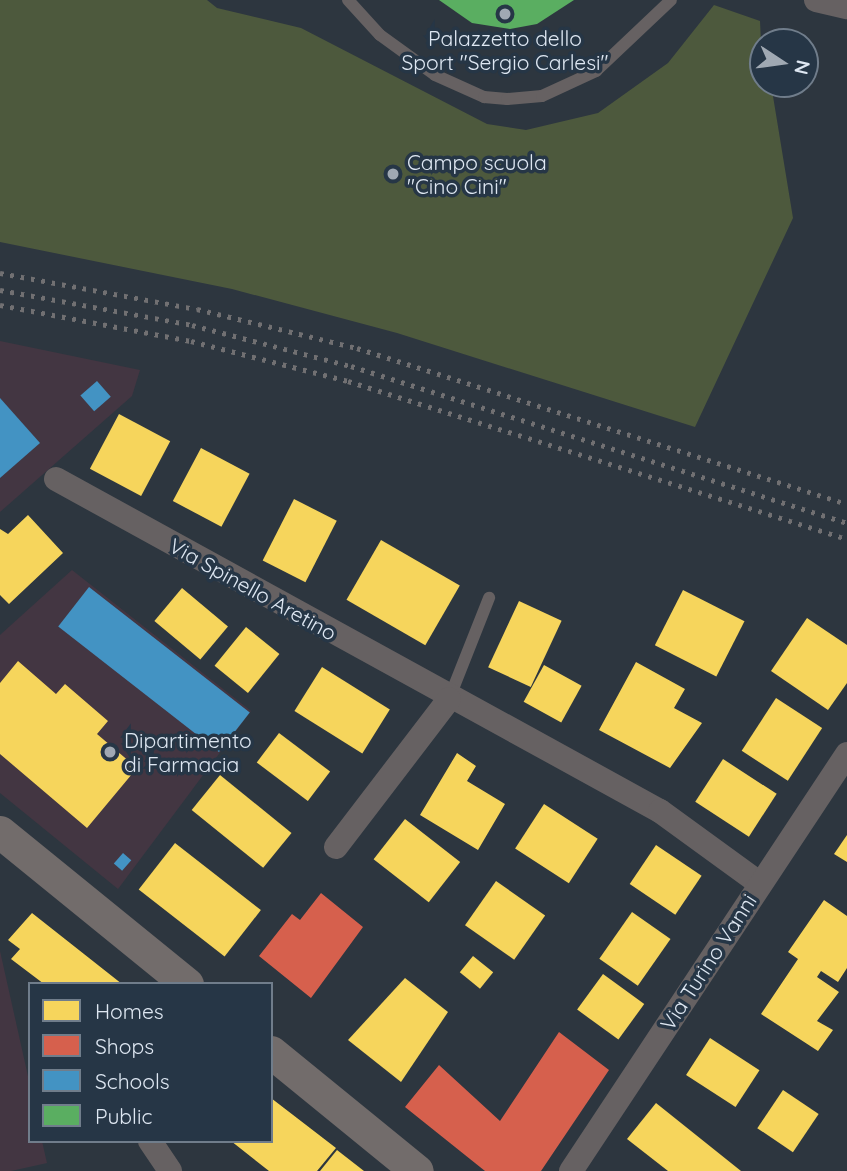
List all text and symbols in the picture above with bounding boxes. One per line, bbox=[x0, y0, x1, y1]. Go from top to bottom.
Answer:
marker: Palazzetto dello Sport "Sergio Carlesi" bbox=[497, 6, 513, 22]
place label: Palazzetto dello Sport "Sergio Carlesi" bbox=[401, 25, 609, 75]
north arrow bbox=[749, 28, 819, 98]
text: N bbox=[789, 58, 816, 77]
place label: Campo scuola "Cino Cini" bbox=[407, 149, 547, 199]
marker: Campo scuola "Cino Cini" bbox=[385, 166, 401, 182]
street label: Via Spinello Aretino bbox=[165, 533, 341, 645]
place label: Dipartimento di Farmacia bbox=[124, 727, 252, 777]
marker: Dipartimento di Farmacia bbox=[102, 744, 118, 760]
street label: Via Turino Vanni bbox=[655, 889, 761, 1035]
legend bbox=[28, 982, 273, 1143]
text: Homes bbox=[95, 998, 164, 1024]
text: Shops bbox=[95, 1033, 154, 1059]
text: Schools bbox=[95, 1068, 170, 1094]
text: Public bbox=[95, 1103, 152, 1129]

